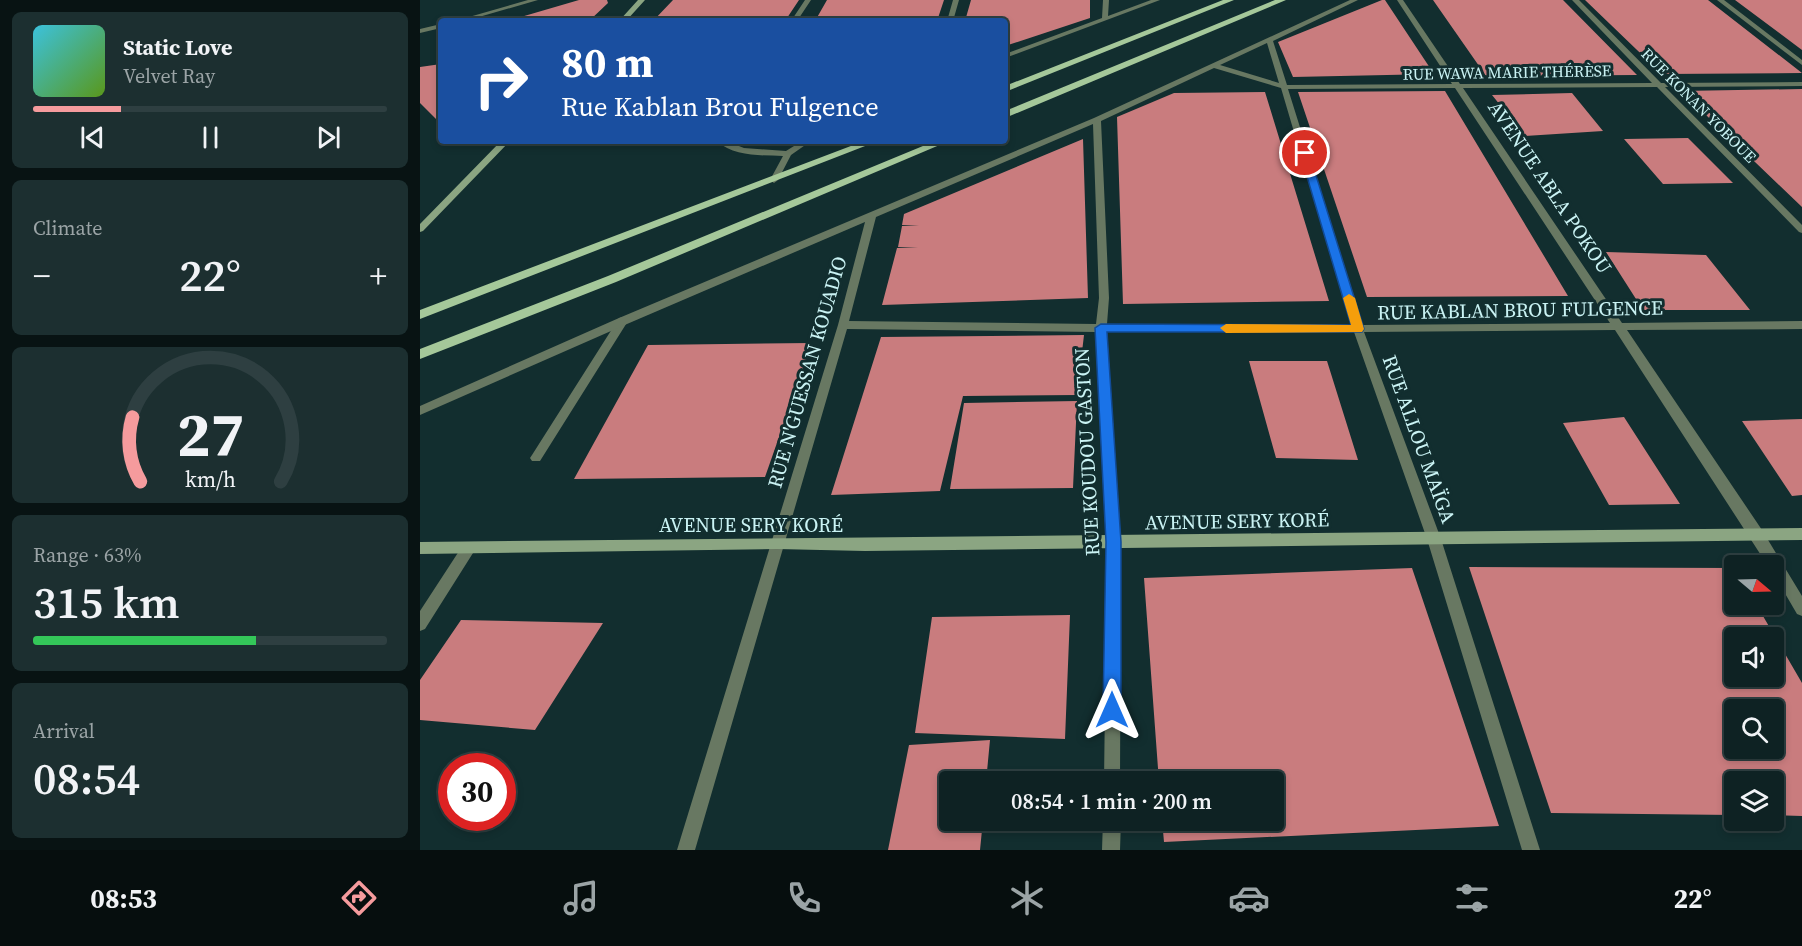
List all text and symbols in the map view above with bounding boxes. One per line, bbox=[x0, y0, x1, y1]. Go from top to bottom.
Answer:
text: Static Love bbox=[123, 32, 233, 62]
text: 80 m bbox=[561, 33, 654, 91]
icon: right bbox=[462, 42, 540, 120]
street label: RUE KONAN YOBOUE bbox=[1637, 43, 1762, 168]
street label: RUE WAWA MARIE THÉRÈSE bbox=[1402, 59, 1612, 85]
text: Velvet Ray bbox=[123, 62, 215, 90]
text: Rue Kablan Brou Fulgence bbox=[561, 88, 879, 125]
street label: AVENUE ABLA POKOU bbox=[1482, 95, 1618, 279]
icon: previous bbox=[76, 121, 109, 154]
icon: pause bbox=[194, 121, 227, 154]
icon: next bbox=[312, 121, 345, 154]
pin bbox=[1279, 127, 1330, 178]
icon: arrive bbox=[1288, 136, 1321, 169]
text: Climate bbox=[33, 214, 102, 242]
text: 22° bbox=[179, 244, 241, 306]
text: − bbox=[33, 253, 51, 298]
text: + bbox=[370, 253, 387, 298]
street label: RUE N'GUESSAN KOUADIO bbox=[760, 253, 854, 491]
street label: RUE KABLAN BROU FULGENCE bbox=[1377, 294, 1663, 326]
street label: RUE KOUDOU GASTON bbox=[1068, 347, 1106, 557]
street label: RUE ALLOU MAÏGA bbox=[1376, 351, 1463, 528]
text: 27 bbox=[176, 391, 244, 477]
text: km/h bbox=[184, 465, 236, 494]
street label: AVENUE SERY KORÉ bbox=[1145, 505, 1329, 537]
street label: AVENUE SERY KORÉ bbox=[659, 511, 843, 539]
text: Range · 63% bbox=[33, 541, 142, 569]
north arrow bbox=[1724, 555, 1784, 615]
map controls bbox=[1724, 555, 1784, 831]
text: 315 km bbox=[33, 571, 180, 633]
button: sound bbox=[1724, 627, 1784, 687]
position arrow bbox=[1080, 678, 1144, 742]
button: search bbox=[1724, 699, 1784, 759]
text: Arrival bbox=[33, 717, 95, 745]
text: 08:54 bbox=[33, 747, 140, 809]
speed limit sign: 30 bbox=[438, 753, 516, 831]
button: layers bbox=[1724, 771, 1784, 831]
text: 08:54 · 1 min · 200 m bbox=[1011, 786, 1212, 816]
icon: directions bbox=[338, 877, 380, 919]
icon: music bbox=[560, 877, 602, 919]
icon: phone bbox=[783, 877, 825, 919]
icon: climate bbox=[1006, 877, 1048, 919]
icon: car bbox=[1228, 877, 1270, 919]
icon: filters bbox=[1451, 877, 1493, 919]
text: 08:53 bbox=[90, 880, 157, 917]
text: 22° bbox=[1673, 880, 1712, 917]

